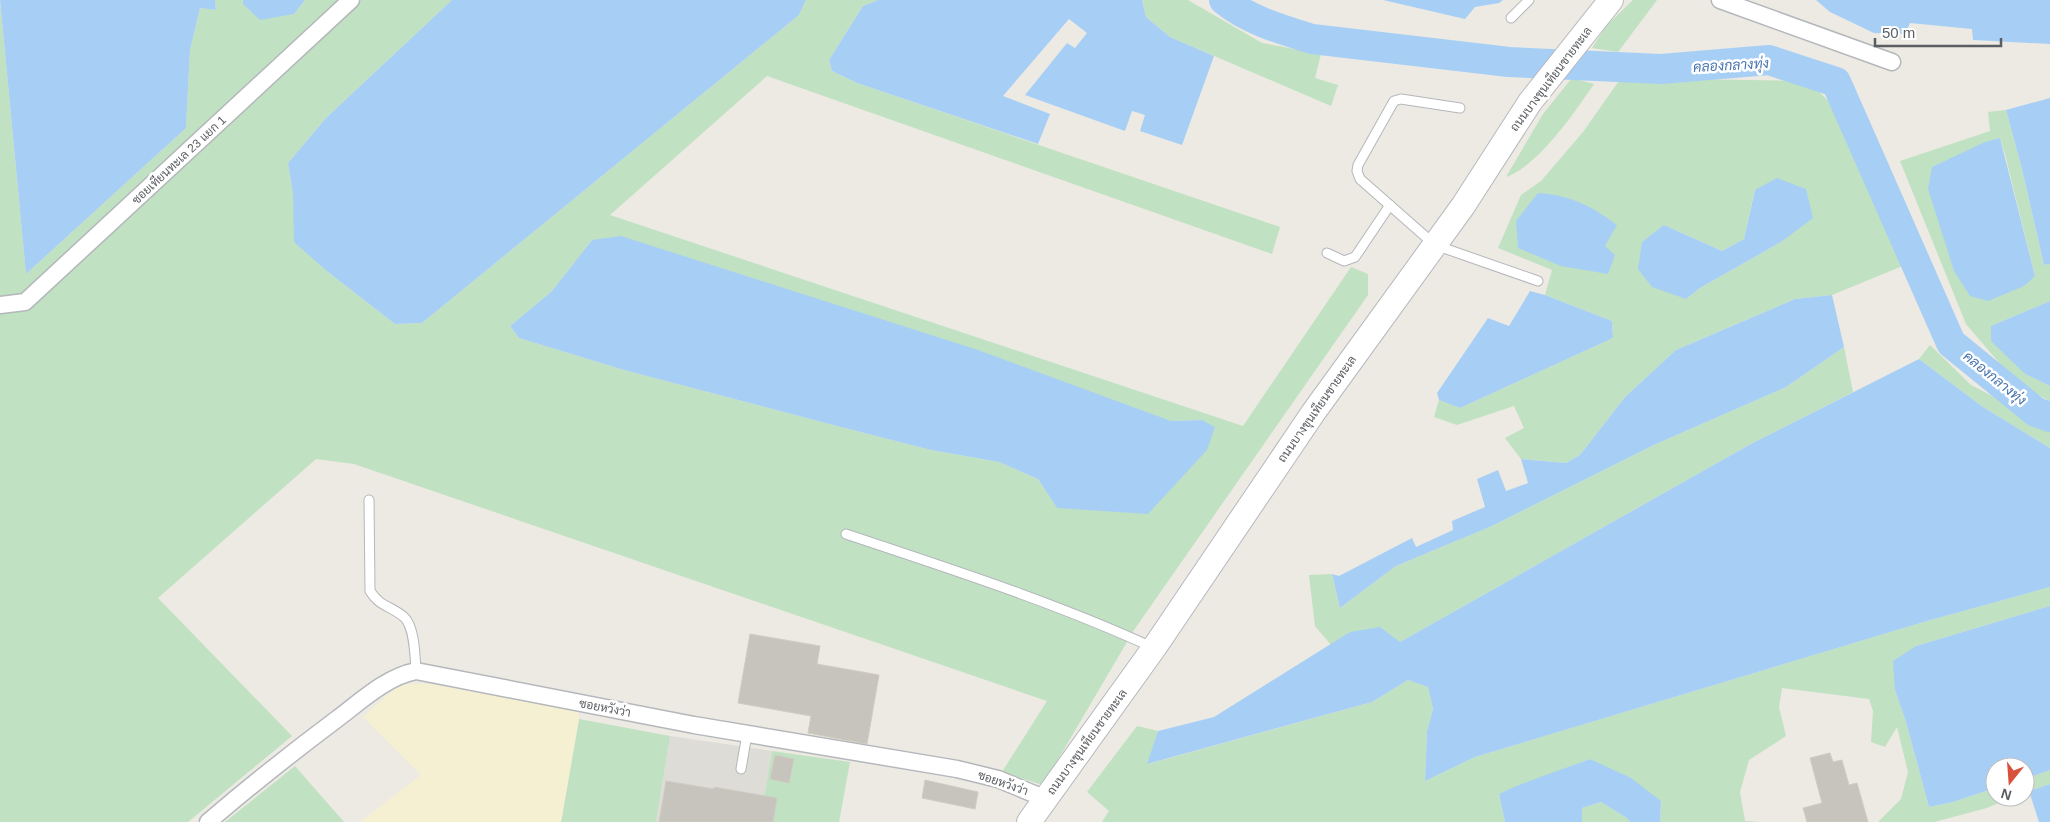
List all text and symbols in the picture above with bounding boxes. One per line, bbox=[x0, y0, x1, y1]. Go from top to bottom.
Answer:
scale bar bbox=[1875, 15, 2001, 47]
street label: ถนนบางขุนเทียนชายทะเล bbox=[1506, 23, 1596, 135]
text: 50 m bbox=[1882, 24, 1915, 41]
water label: คลองกลางทุ่ง bbox=[1693, 55, 1769, 77]
street label: ซอยเทียนทะเล 23 แยก 1 bbox=[129, 112, 229, 207]
water label: คลองกลางทุ่ง bbox=[1959, 348, 2030, 410]
street label: ถนนบางขุนเทียนชายทะเล bbox=[1274, 352, 1361, 466]
street label: ถนนบางขุนเทียนชายทะเล bbox=[1043, 686, 1132, 799]
street label: ซอยหวังว่า bbox=[578, 696, 632, 720]
north arrow bbox=[1985, 757, 2035, 807]
street label: ซอยหวังว่า bbox=[976, 768, 1030, 798]
text: N bbox=[1999, 785, 2013, 804]

